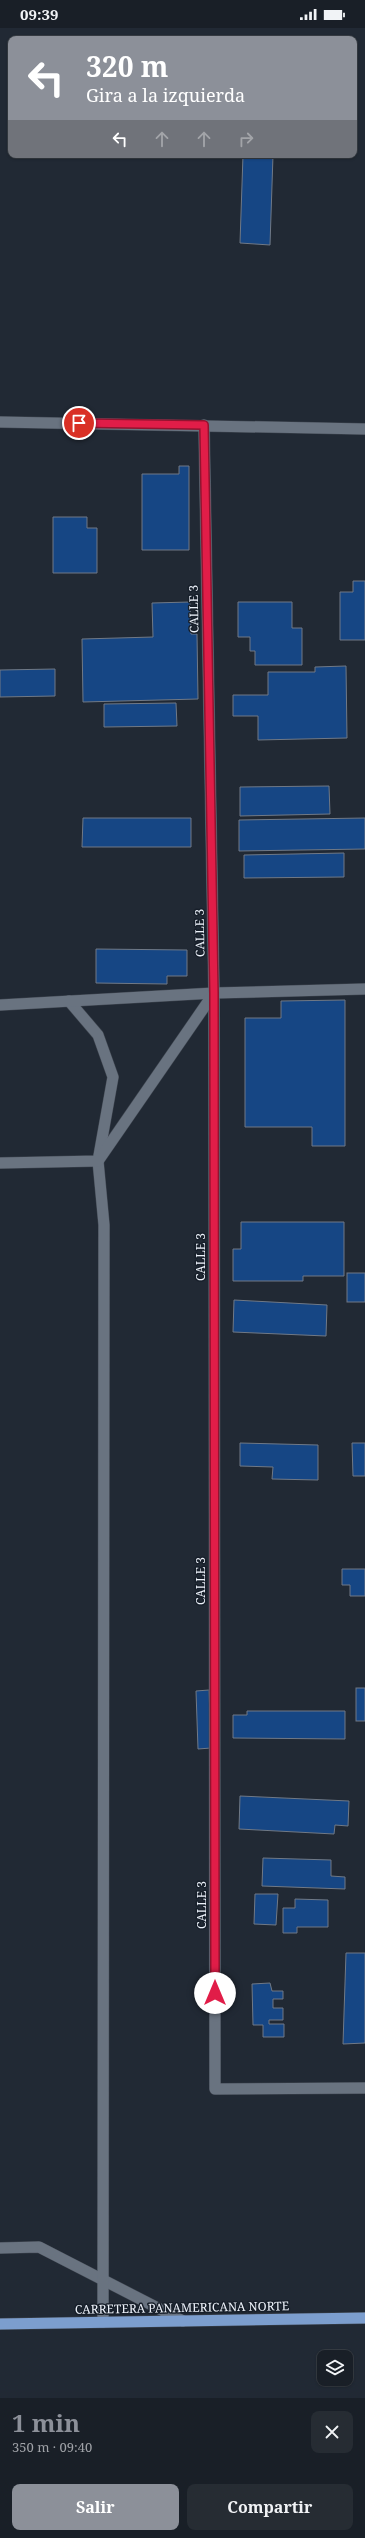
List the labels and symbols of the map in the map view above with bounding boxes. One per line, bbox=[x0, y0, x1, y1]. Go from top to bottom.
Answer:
pin bbox=[62, 406, 96, 440]
street label: CALLE 3 bbox=[185, 585, 202, 633]
street label: CALLE 3 bbox=[191, 909, 208, 957]
street label: CALLE 3 bbox=[192, 1233, 209, 1281]
street label: CALLE 3 bbox=[192, 1557, 209, 1605]
street label: CALLE 3 bbox=[193, 1881, 210, 1929]
position arrow bbox=[194, 1972, 236, 2014]
street label: CARRETERA PANAMERICANA NORTE bbox=[75, 2297, 289, 2318]

